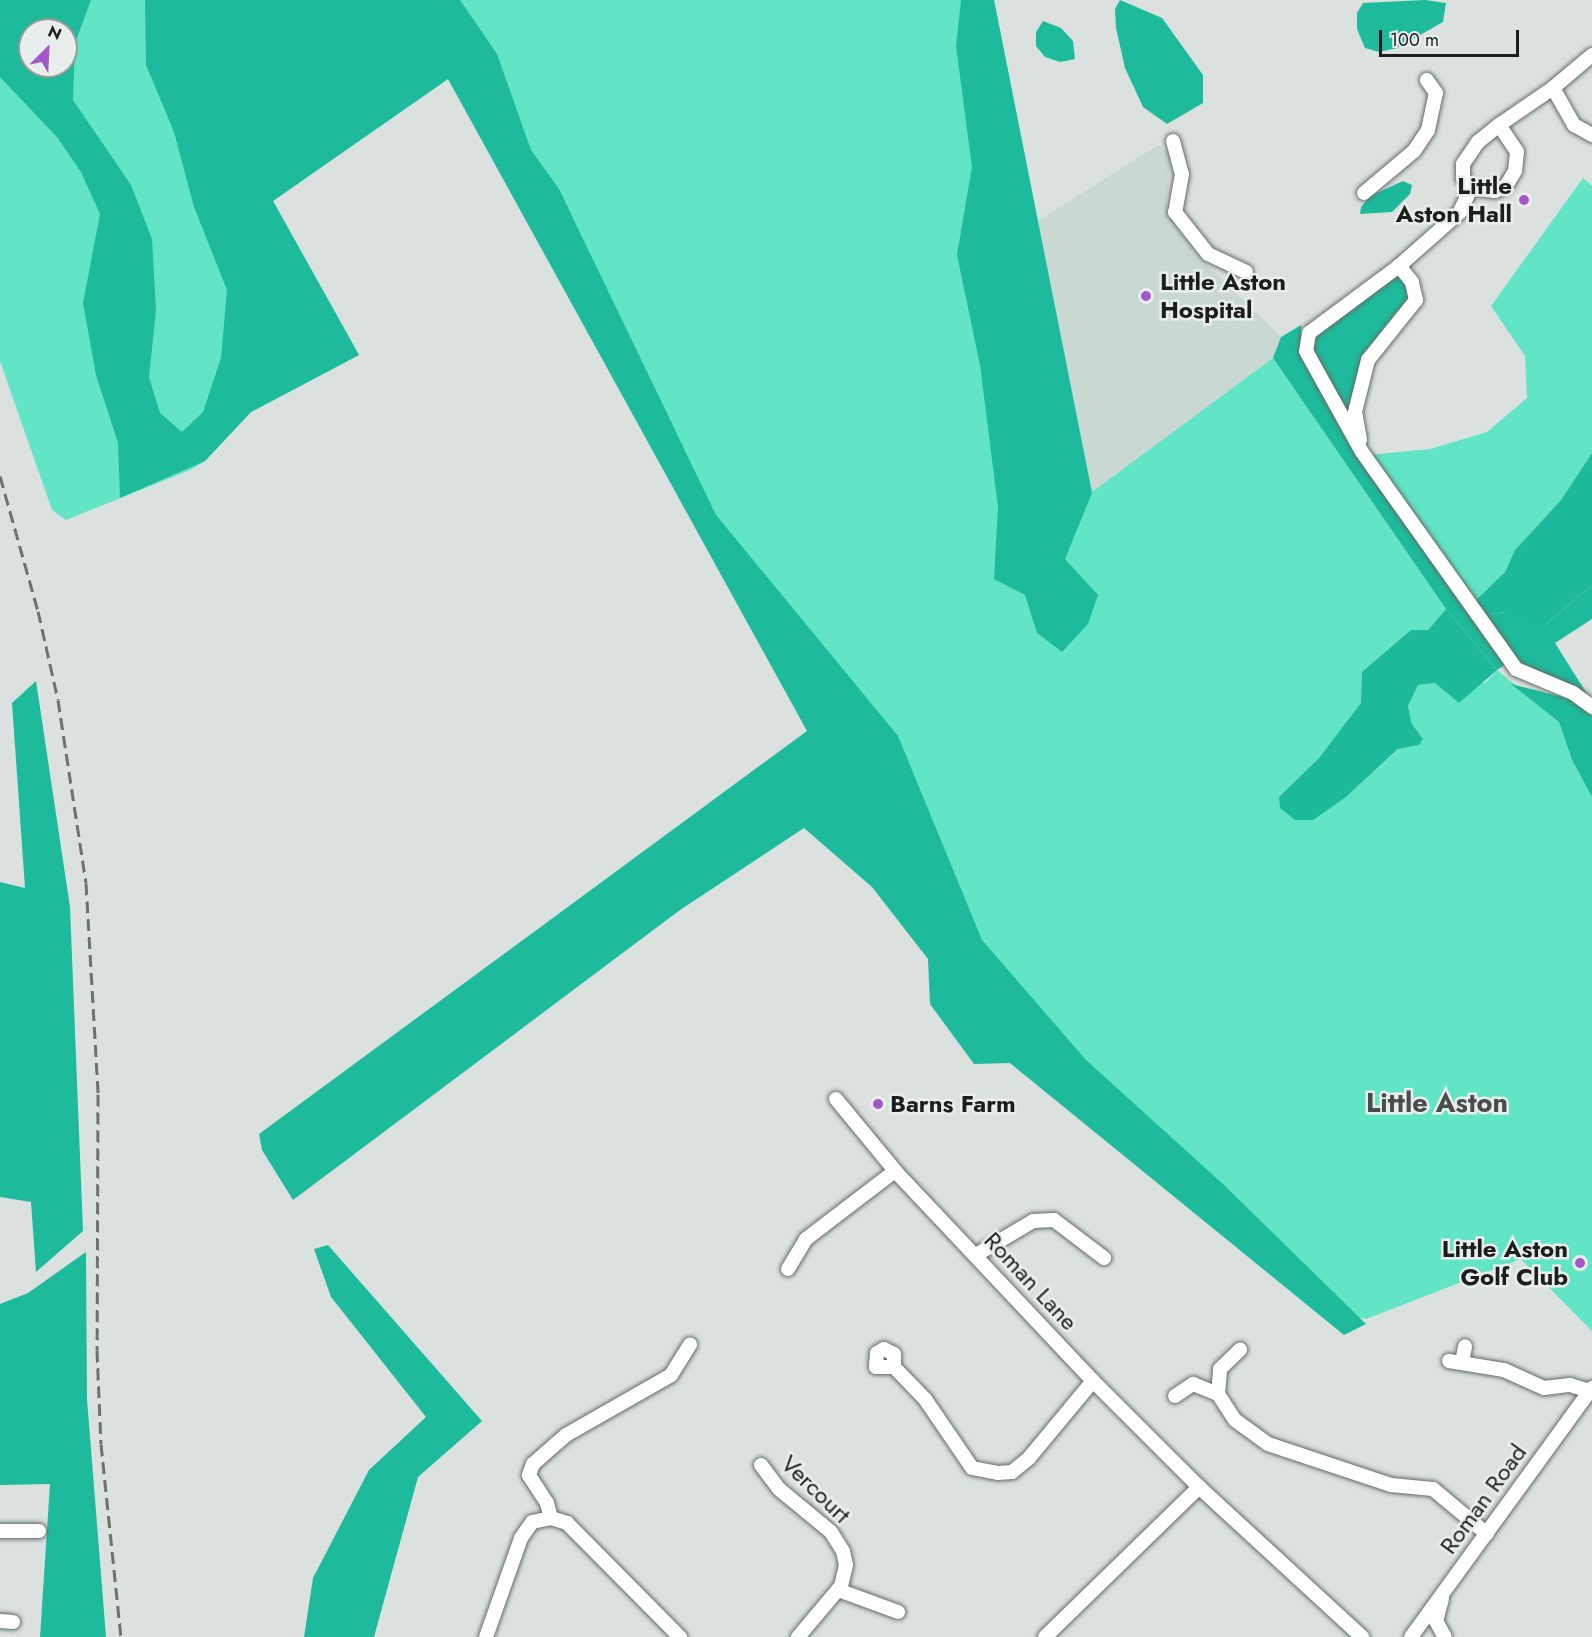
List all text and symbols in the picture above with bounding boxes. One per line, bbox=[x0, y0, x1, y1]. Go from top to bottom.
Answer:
north arrow bbox=[18, 18, 78, 78]
scale bar bbox=[1382, 18, 1522, 56]
text: N bbox=[44, 20, 65, 46]
text: 100 m bbox=[1390, 27, 1439, 53]
place label: Little Aston Hall bbox=[1396, 172, 1512, 228]
marker: Little Aston Hall bbox=[1517, 193, 1531, 207]
place label: Little Aston Hospital bbox=[1160, 268, 1286, 324]
marker: Little Aston Hospital bbox=[1137, 287, 1155, 305]
district label: Little Aston bbox=[1366, 1087, 1508, 1119]
place label: Barns Farm bbox=[890, 1090, 1016, 1118]
marker: Barns Farm bbox=[871, 1097, 885, 1111]
street label: Roman Lane bbox=[978, 1226, 1084, 1336]
place label: Little Aston Golf Club bbox=[1442, 1235, 1568, 1291]
marker: Little Aston Golf Club bbox=[1573, 1256, 1587, 1270]
street label: Roman Road bbox=[1434, 1439, 1532, 1559]
street label: Vercourt bbox=[775, 1449, 857, 1529]

